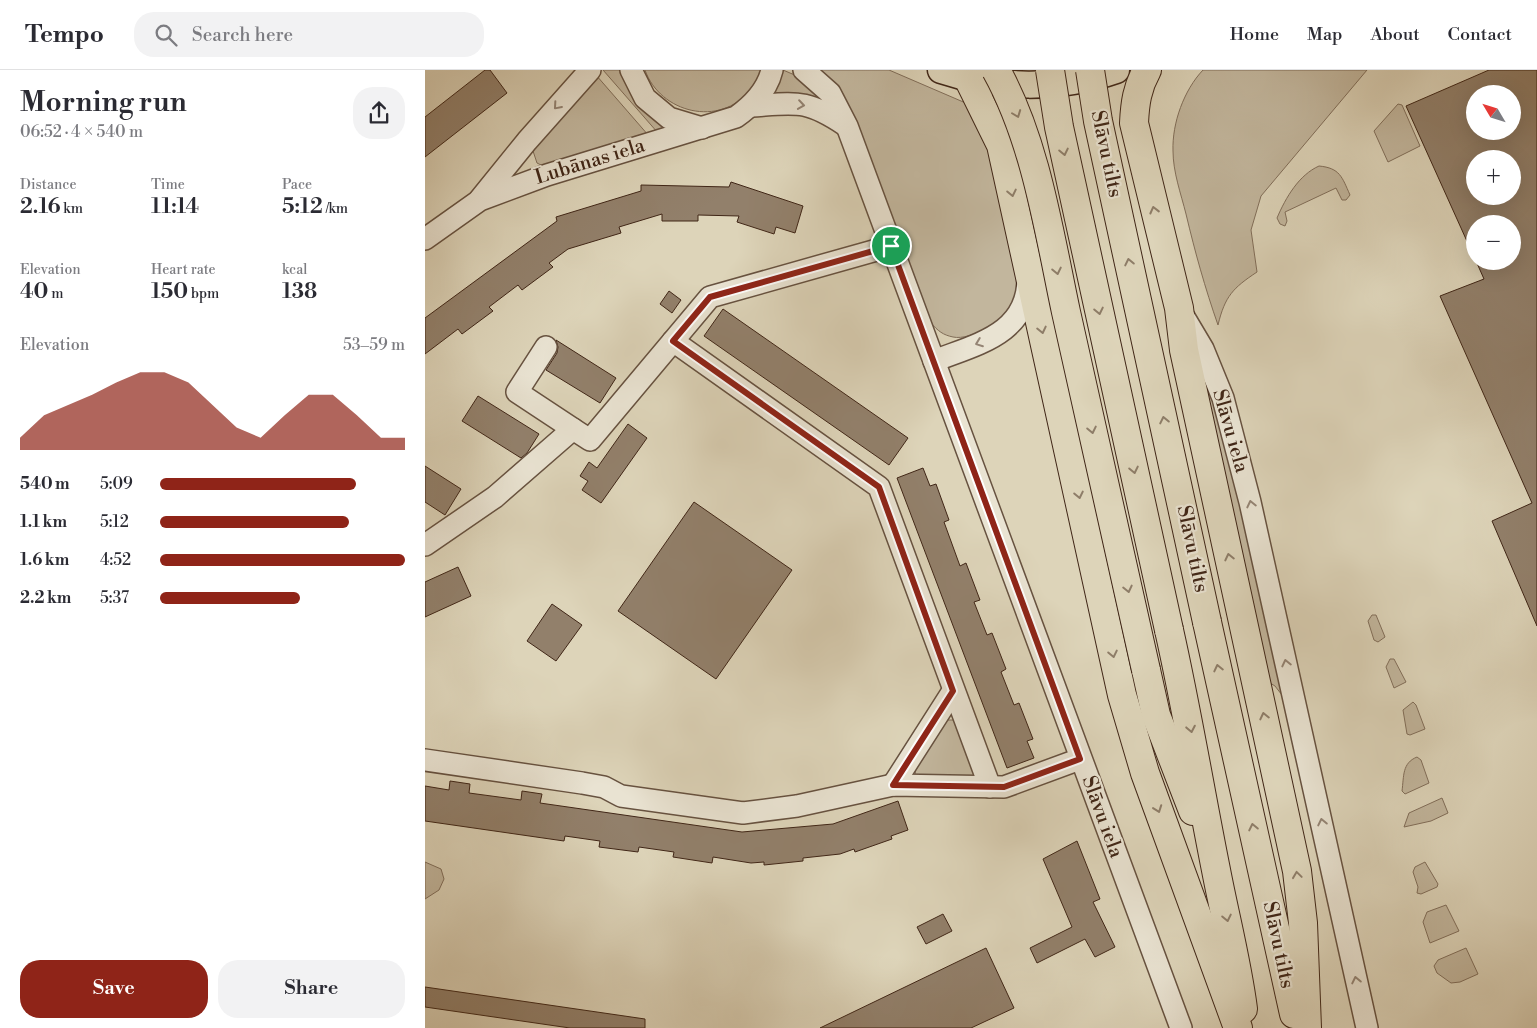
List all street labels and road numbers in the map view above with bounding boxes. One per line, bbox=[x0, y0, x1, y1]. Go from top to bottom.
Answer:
street label: Slāvu tilts bbox=[1085, 108, 1127, 200]
street label: Lubānas iela bbox=[532, 133, 649, 191]
street label: Slāvu iela bbox=[1206, 386, 1254, 476]
street label: Slāvu tilts bbox=[1171, 503, 1213, 595]
street label: Slāvu iela bbox=[1076, 773, 1129, 862]
street label: Slāvu tilts bbox=[1257, 899, 1299, 991]

